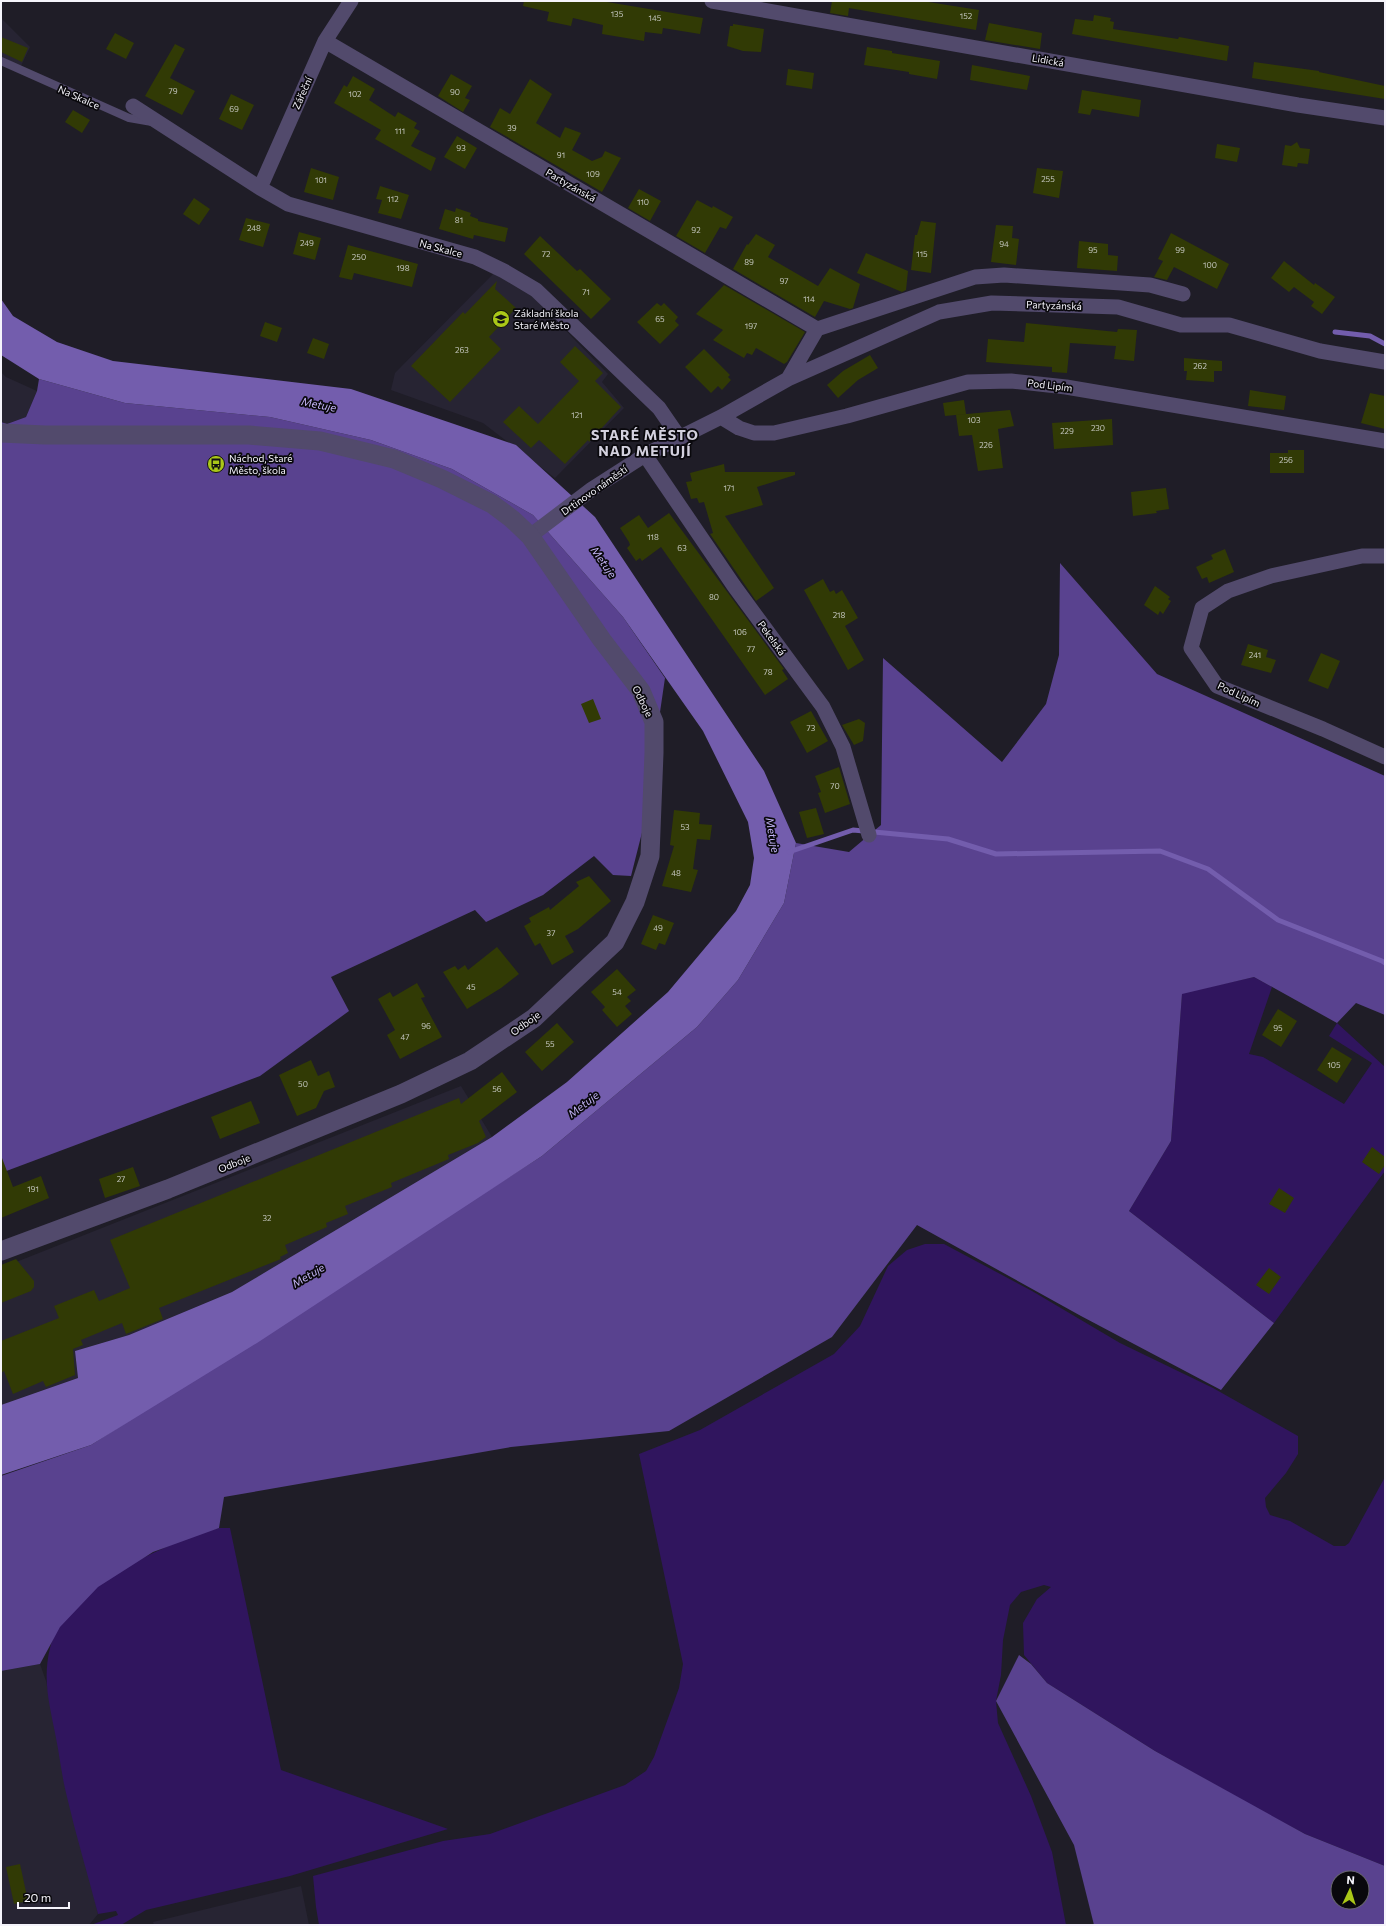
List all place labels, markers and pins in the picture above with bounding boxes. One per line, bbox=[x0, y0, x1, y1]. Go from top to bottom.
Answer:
place label: Základní škola Staré Město bbox=[514, 307, 579, 331]
school or university icon: Základní škola Staré Město bbox=[491, 309, 511, 329]
place label: Náchod, Staré Město, škola bbox=[229, 452, 293, 476]
bus stop icon: Náchod, Staré Město, škola bbox=[206, 454, 226, 474]

